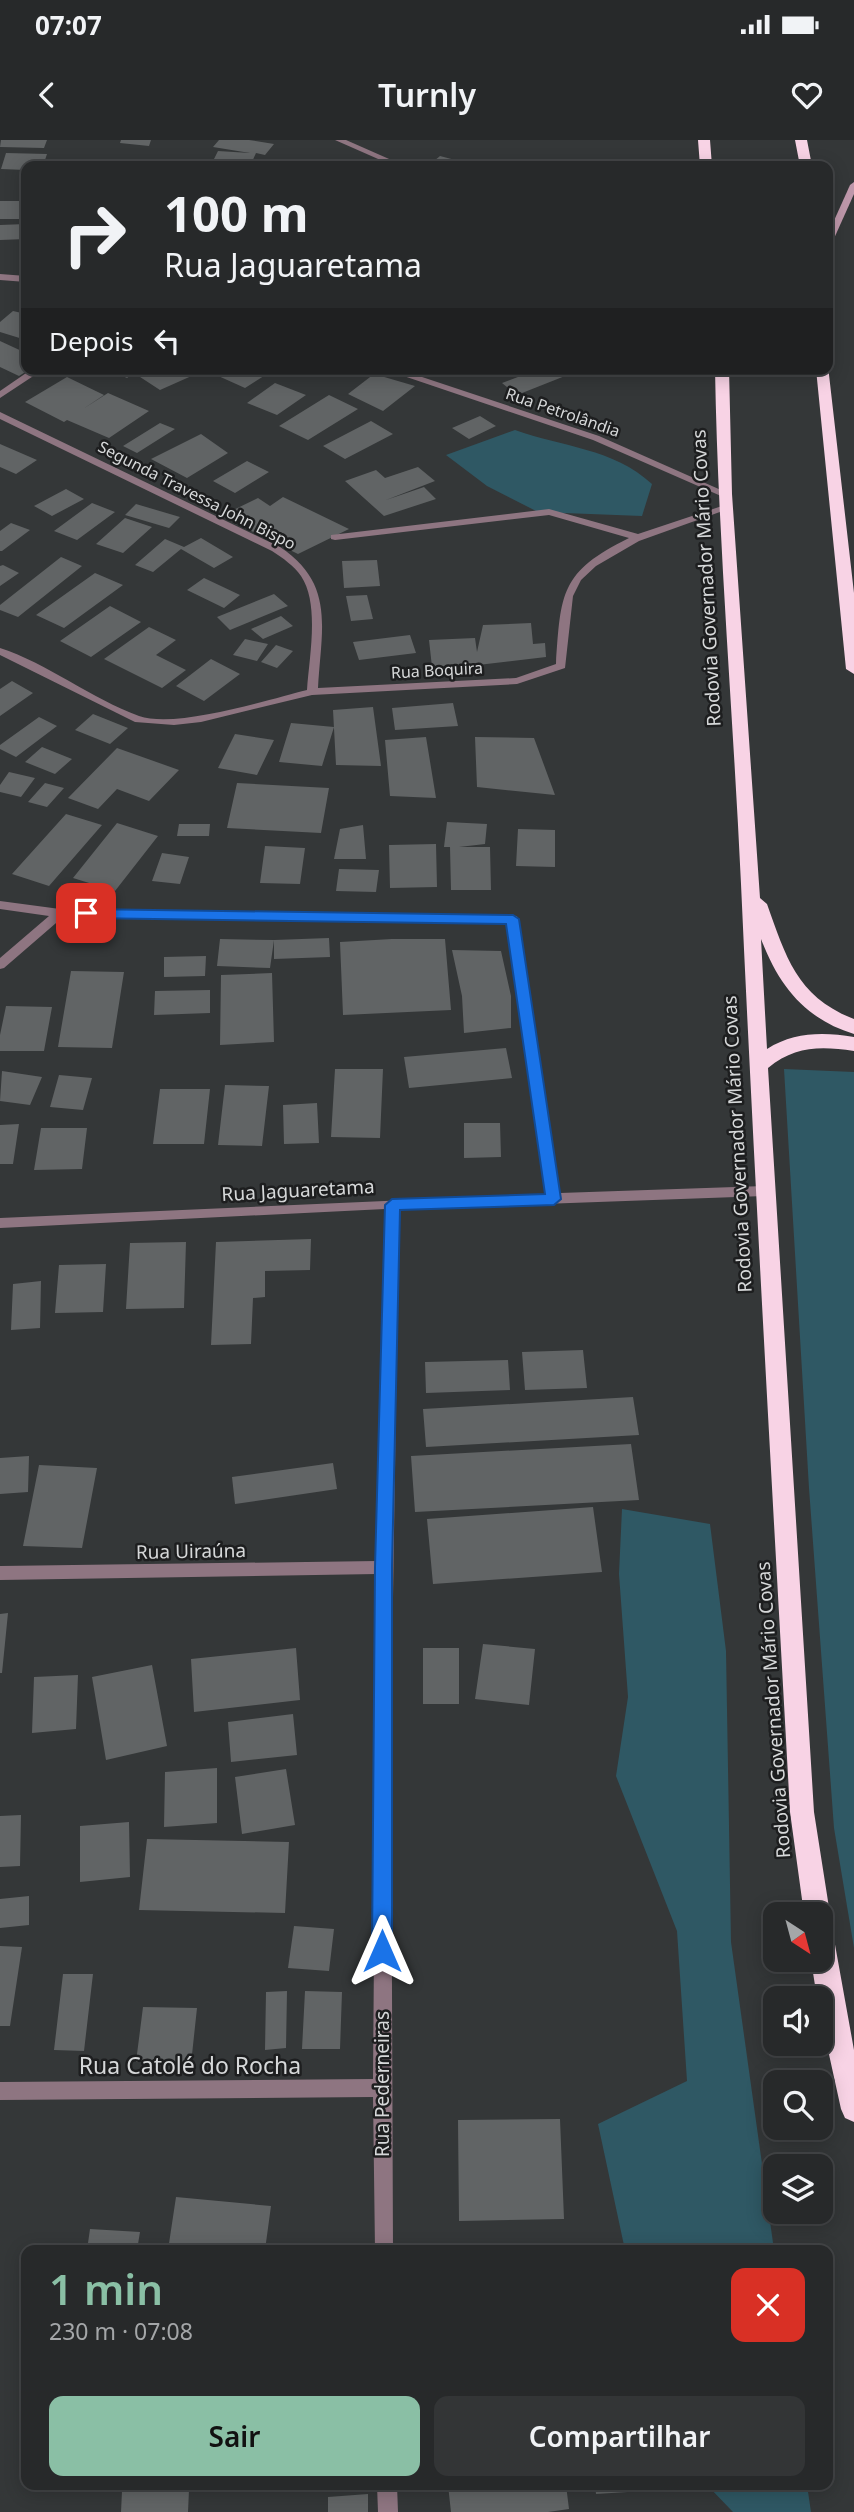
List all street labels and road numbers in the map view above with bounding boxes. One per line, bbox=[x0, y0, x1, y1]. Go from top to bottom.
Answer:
street label: Rua Petrolândia bbox=[503, 382, 623, 442]
street label: Rodovia Governador Mário Covas bbox=[685, 429, 727, 727]
street label: Segunda Travessa John Bispo bbox=[94, 435, 300, 555]
street label: Rua Boquira bbox=[390, 657, 484, 683]
street label: Rodovia Governador Mário Covas bbox=[716, 995, 758, 1293]
street label: Rua Jaguaretama bbox=[221, 1173, 375, 1207]
street label: Rua Uiraúna bbox=[136, 1537, 246, 1565]
street label: Rodovia Governador Mário Covas bbox=[750, 1561, 796, 1859]
street label: Rua Pederneiras bbox=[369, 2011, 395, 2157]
street label: Rua Catolé do Rocha bbox=[79, 2049, 301, 2081]

